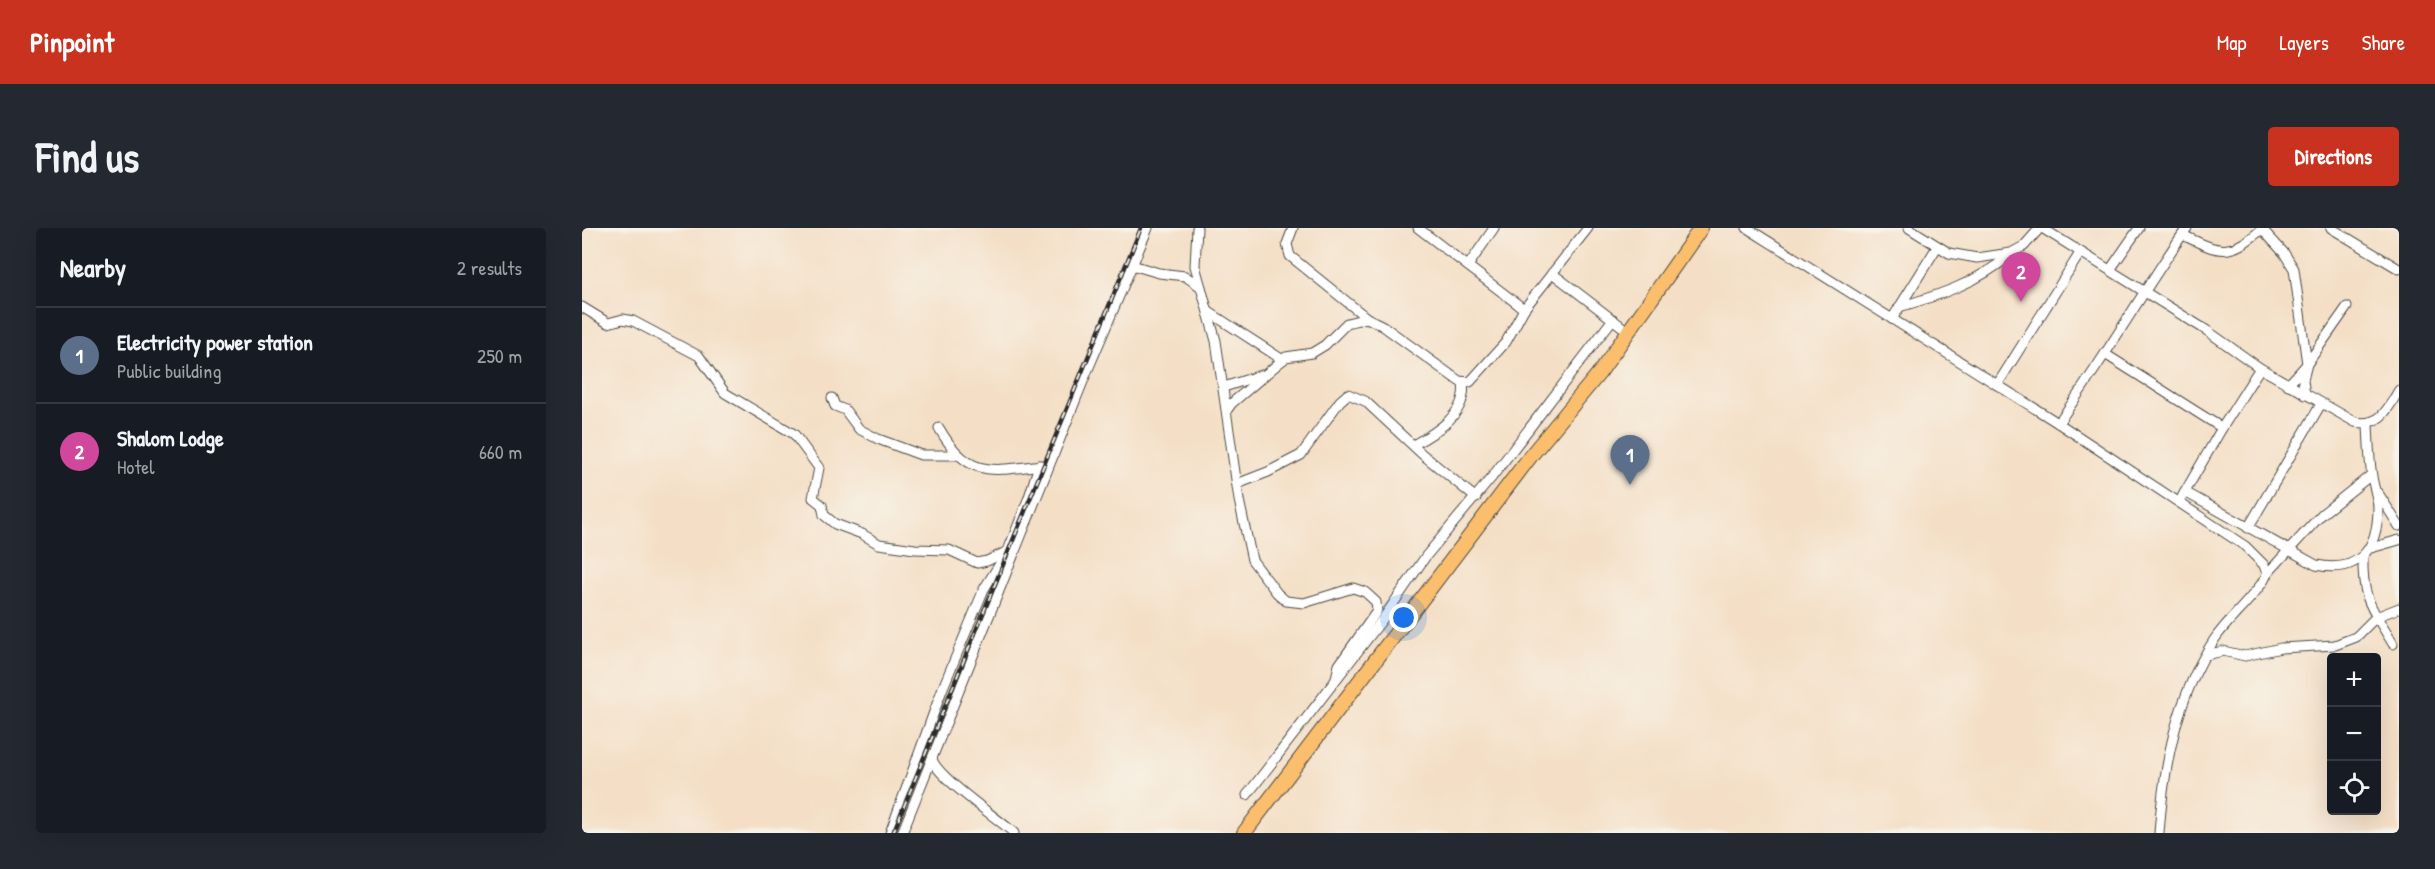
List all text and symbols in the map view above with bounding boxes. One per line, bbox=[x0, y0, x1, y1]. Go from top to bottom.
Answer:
text: Pinpoint bbox=[30, 23, 114, 61]
text: Map bbox=[2217, 28, 2246, 57]
text: Layers bbox=[2279, 28, 2329, 57]
text: Share bbox=[2362, 28, 2405, 57]
button: Directions bbox=[2268, 127, 2399, 186]
text: Find us bbox=[36, 128, 139, 185]
text: Nearby bbox=[60, 250, 126, 285]
pin: 2 bbox=[2002, 253, 2040, 302]
text: 2 results bbox=[457, 254, 522, 281]
text: Electricity power station bbox=[117, 327, 313, 357]
text: 1 bbox=[76, 342, 83, 369]
text: 250 m bbox=[477, 342, 522, 369]
text: Public building bbox=[117, 357, 221, 384]
text: Shalom Lodge bbox=[117, 423, 224, 453]
pin: 1 bbox=[1610, 436, 1650, 485]
text: 2 bbox=[75, 438, 84, 465]
text: 660 m bbox=[479, 438, 522, 465]
text: Hotel bbox=[117, 453, 155, 480]
your location bbox=[1389, 603, 1418, 632]
map controls bbox=[2327, 653, 2381, 815]
button: + bbox=[2327, 653, 2381, 707]
button: − bbox=[2327, 707, 2381, 761]
button: locate bbox=[2327, 761, 2381, 815]

